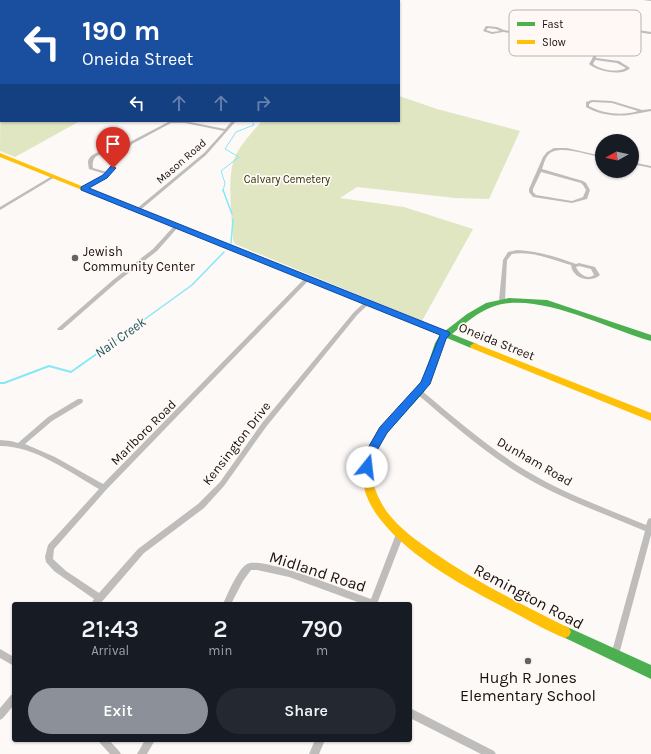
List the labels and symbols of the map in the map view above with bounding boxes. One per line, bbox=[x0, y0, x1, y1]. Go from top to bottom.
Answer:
legend bbox=[509, 10, 641, 56]
text: Fast bbox=[542, 18, 563, 31]
text: Slow bbox=[542, 36, 566, 49]
pin bbox=[96, 127, 130, 168]
north arrow bbox=[595, 134, 639, 178]
street label: Mason Road bbox=[154, 136, 209, 187]
park label: Calvary Cemetery bbox=[244, 173, 330, 186]
place label: Jewish Community Center bbox=[83, 244, 195, 274]
marker: Jewish Community Center bbox=[70, 253, 80, 263]
water label: Nail Creek bbox=[92, 313, 150, 361]
street label: Oneida Street bbox=[457, 319, 537, 364]
street label: Marlboro Road bbox=[108, 397, 179, 468]
street label: Kensington Drive bbox=[199, 398, 274, 488]
street label: Dunham Road bbox=[494, 434, 575, 489]
position arrow bbox=[346, 446, 388, 488]
street label: Midland Road bbox=[267, 547, 369, 596]
street label: Remington Road bbox=[471, 560, 587, 633]
marker: Hugh R Jones Elementary School bbox=[523, 656, 533, 666]
place label: Hugh R Jones Elementary School bbox=[460, 668, 596, 705]

